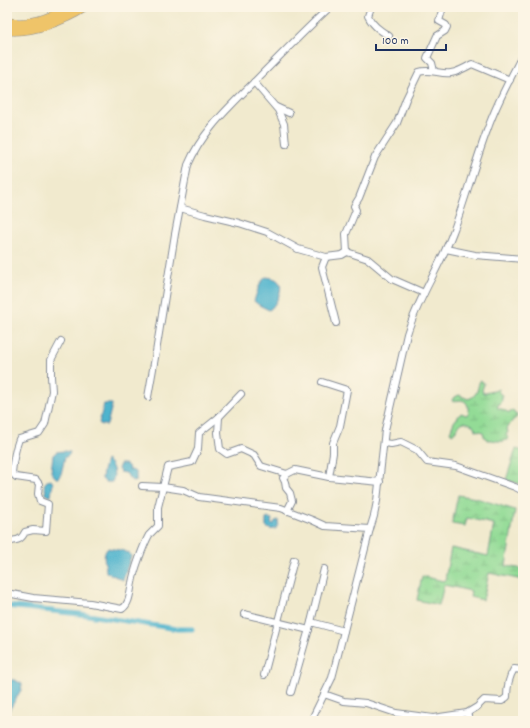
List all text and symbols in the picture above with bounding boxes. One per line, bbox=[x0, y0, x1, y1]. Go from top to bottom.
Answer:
scale bar bbox=[376, 26, 446, 52]
text: 100 m bbox=[382, 33, 409, 50]

